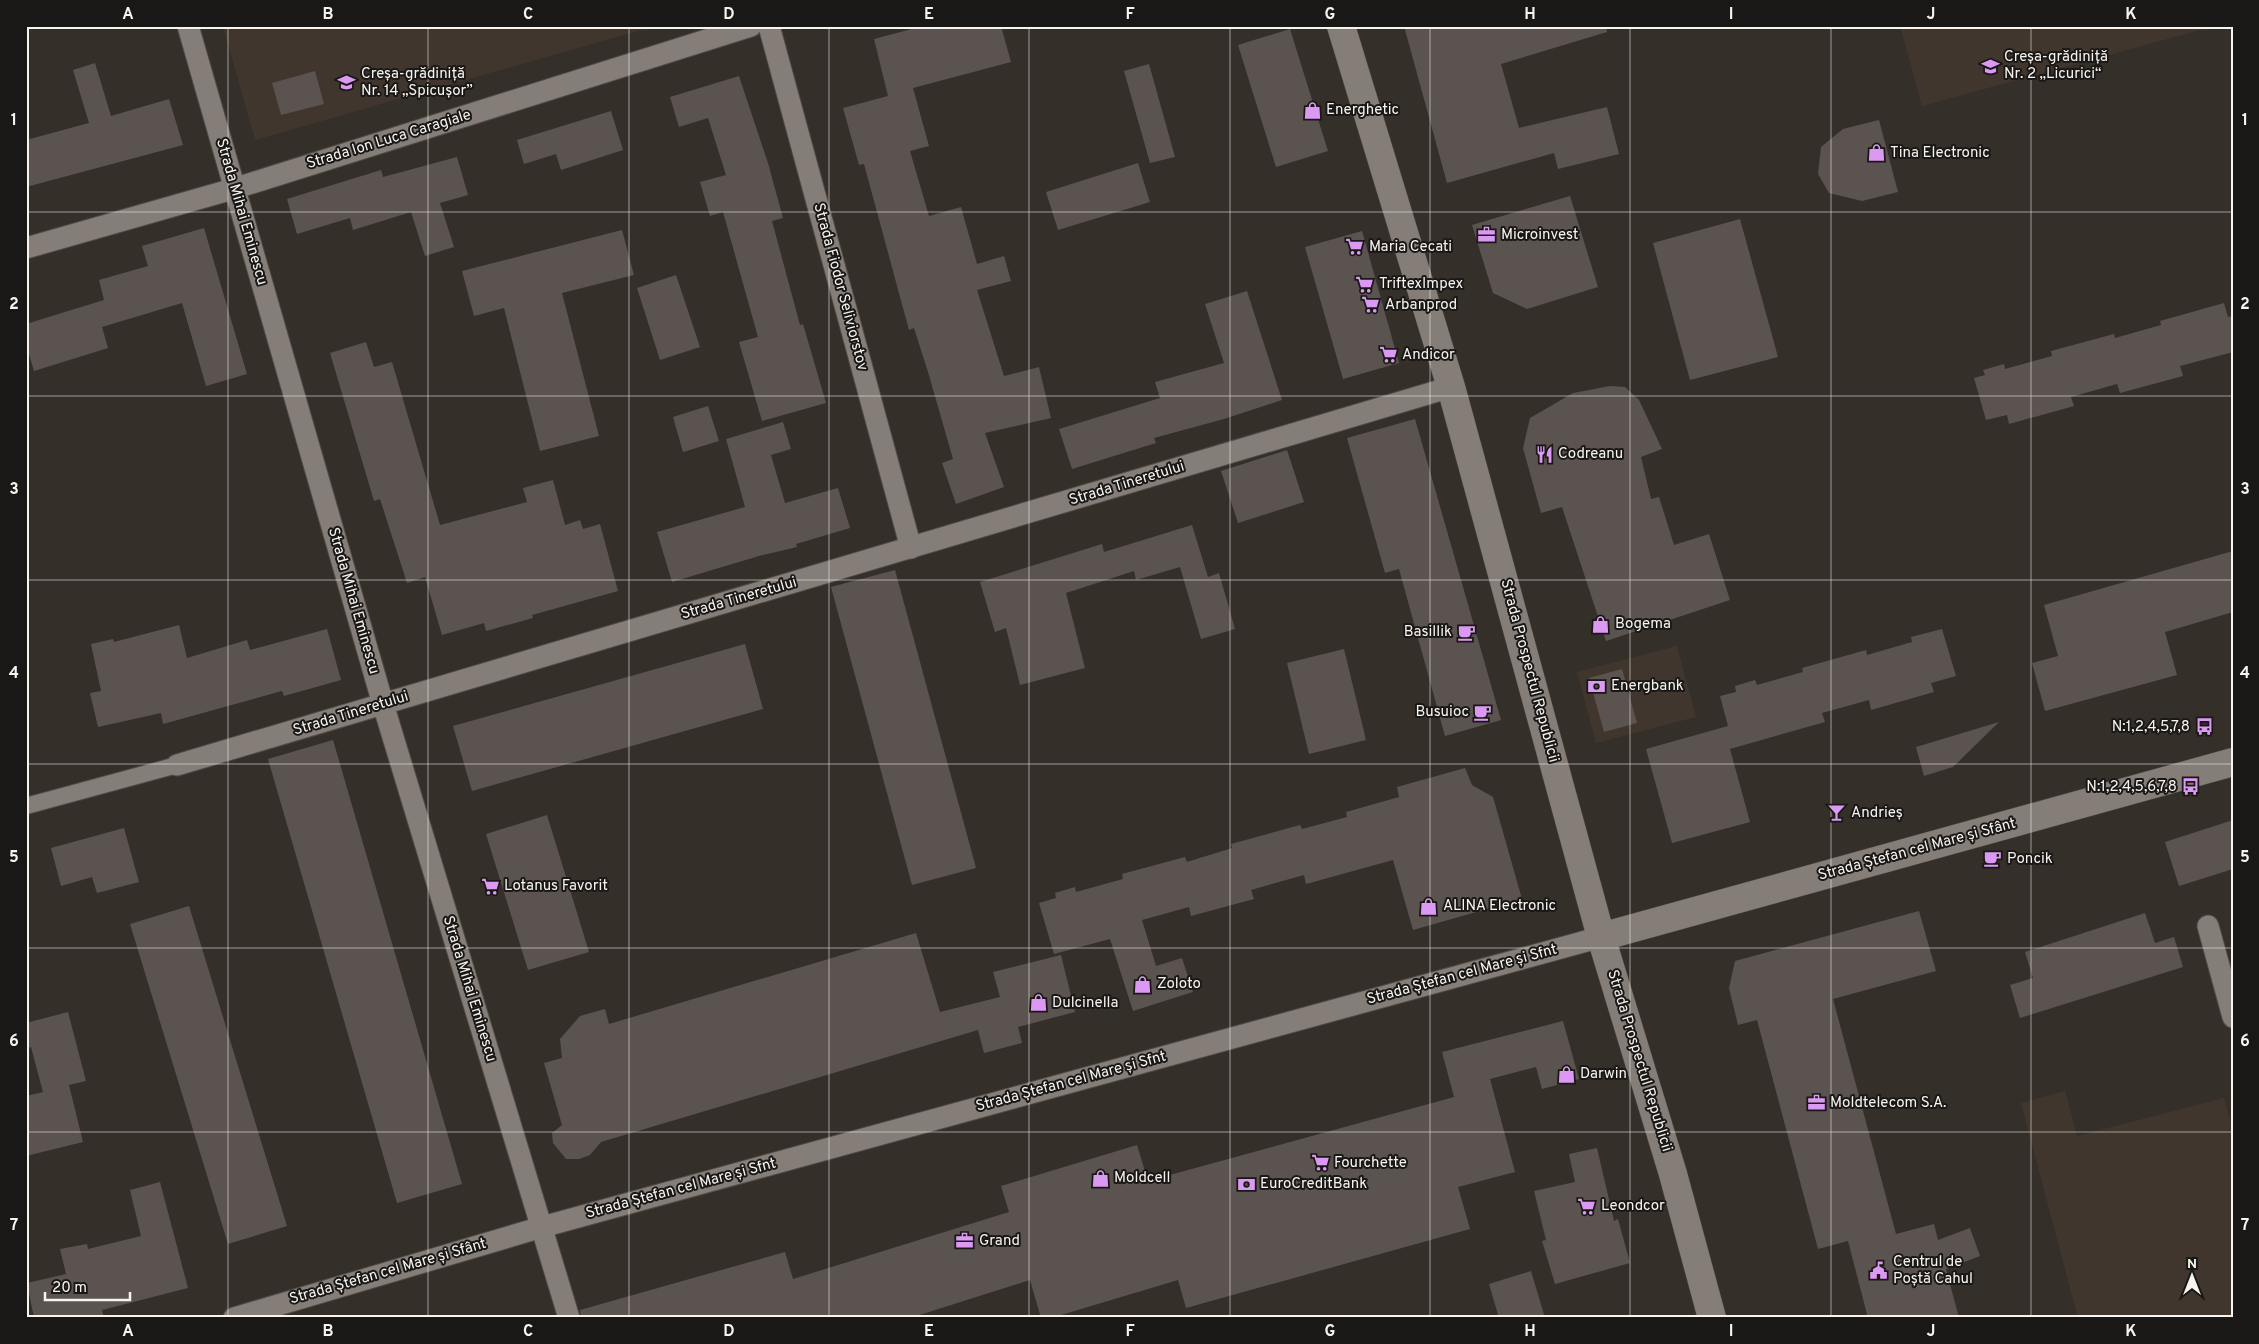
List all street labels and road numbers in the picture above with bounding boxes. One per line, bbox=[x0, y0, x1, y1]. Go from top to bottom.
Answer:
street label: Strada Ion Luca Caragiale bbox=[304, 106, 474, 174]
street label: Strada Mihai Eminescu bbox=[211, 136, 271, 288]
street label: Strada Fiodor Seliviorstov bbox=[808, 201, 872, 373]
street label: Strada Tineretului bbox=[1067, 457, 1187, 511]
street label: Strada Mihai Eminescu bbox=[323, 525, 383, 677]
street label: Strada Tineretului bbox=[679, 573, 799, 625]
street label: Strada Prospectul Republicii bbox=[1495, 577, 1563, 765]
street label: Strada Tineretului bbox=[291, 687, 411, 741]
street label: Strada Ștefan cel Mare și Sfânt bbox=[1816, 814, 2018, 886]
street label: Strada Mihai Eminescu bbox=[438, 914, 500, 1064]
street label: Strada Ștefan cel Mare și Sfnt bbox=[1365, 940, 1559, 1010]
street label: Strada Prospectul Republicii bbox=[1602, 968, 1676, 1154]
street label: Strada Ștefan cel Mare și Sfnt bbox=[974, 1047, 1168, 1117]
street label: Strada Ștefan cel Mare și Sfnt bbox=[584, 1154, 778, 1224]
street label: Strada Ștefan cel Mare și Sfânt bbox=[287, 1235, 489, 1309]

